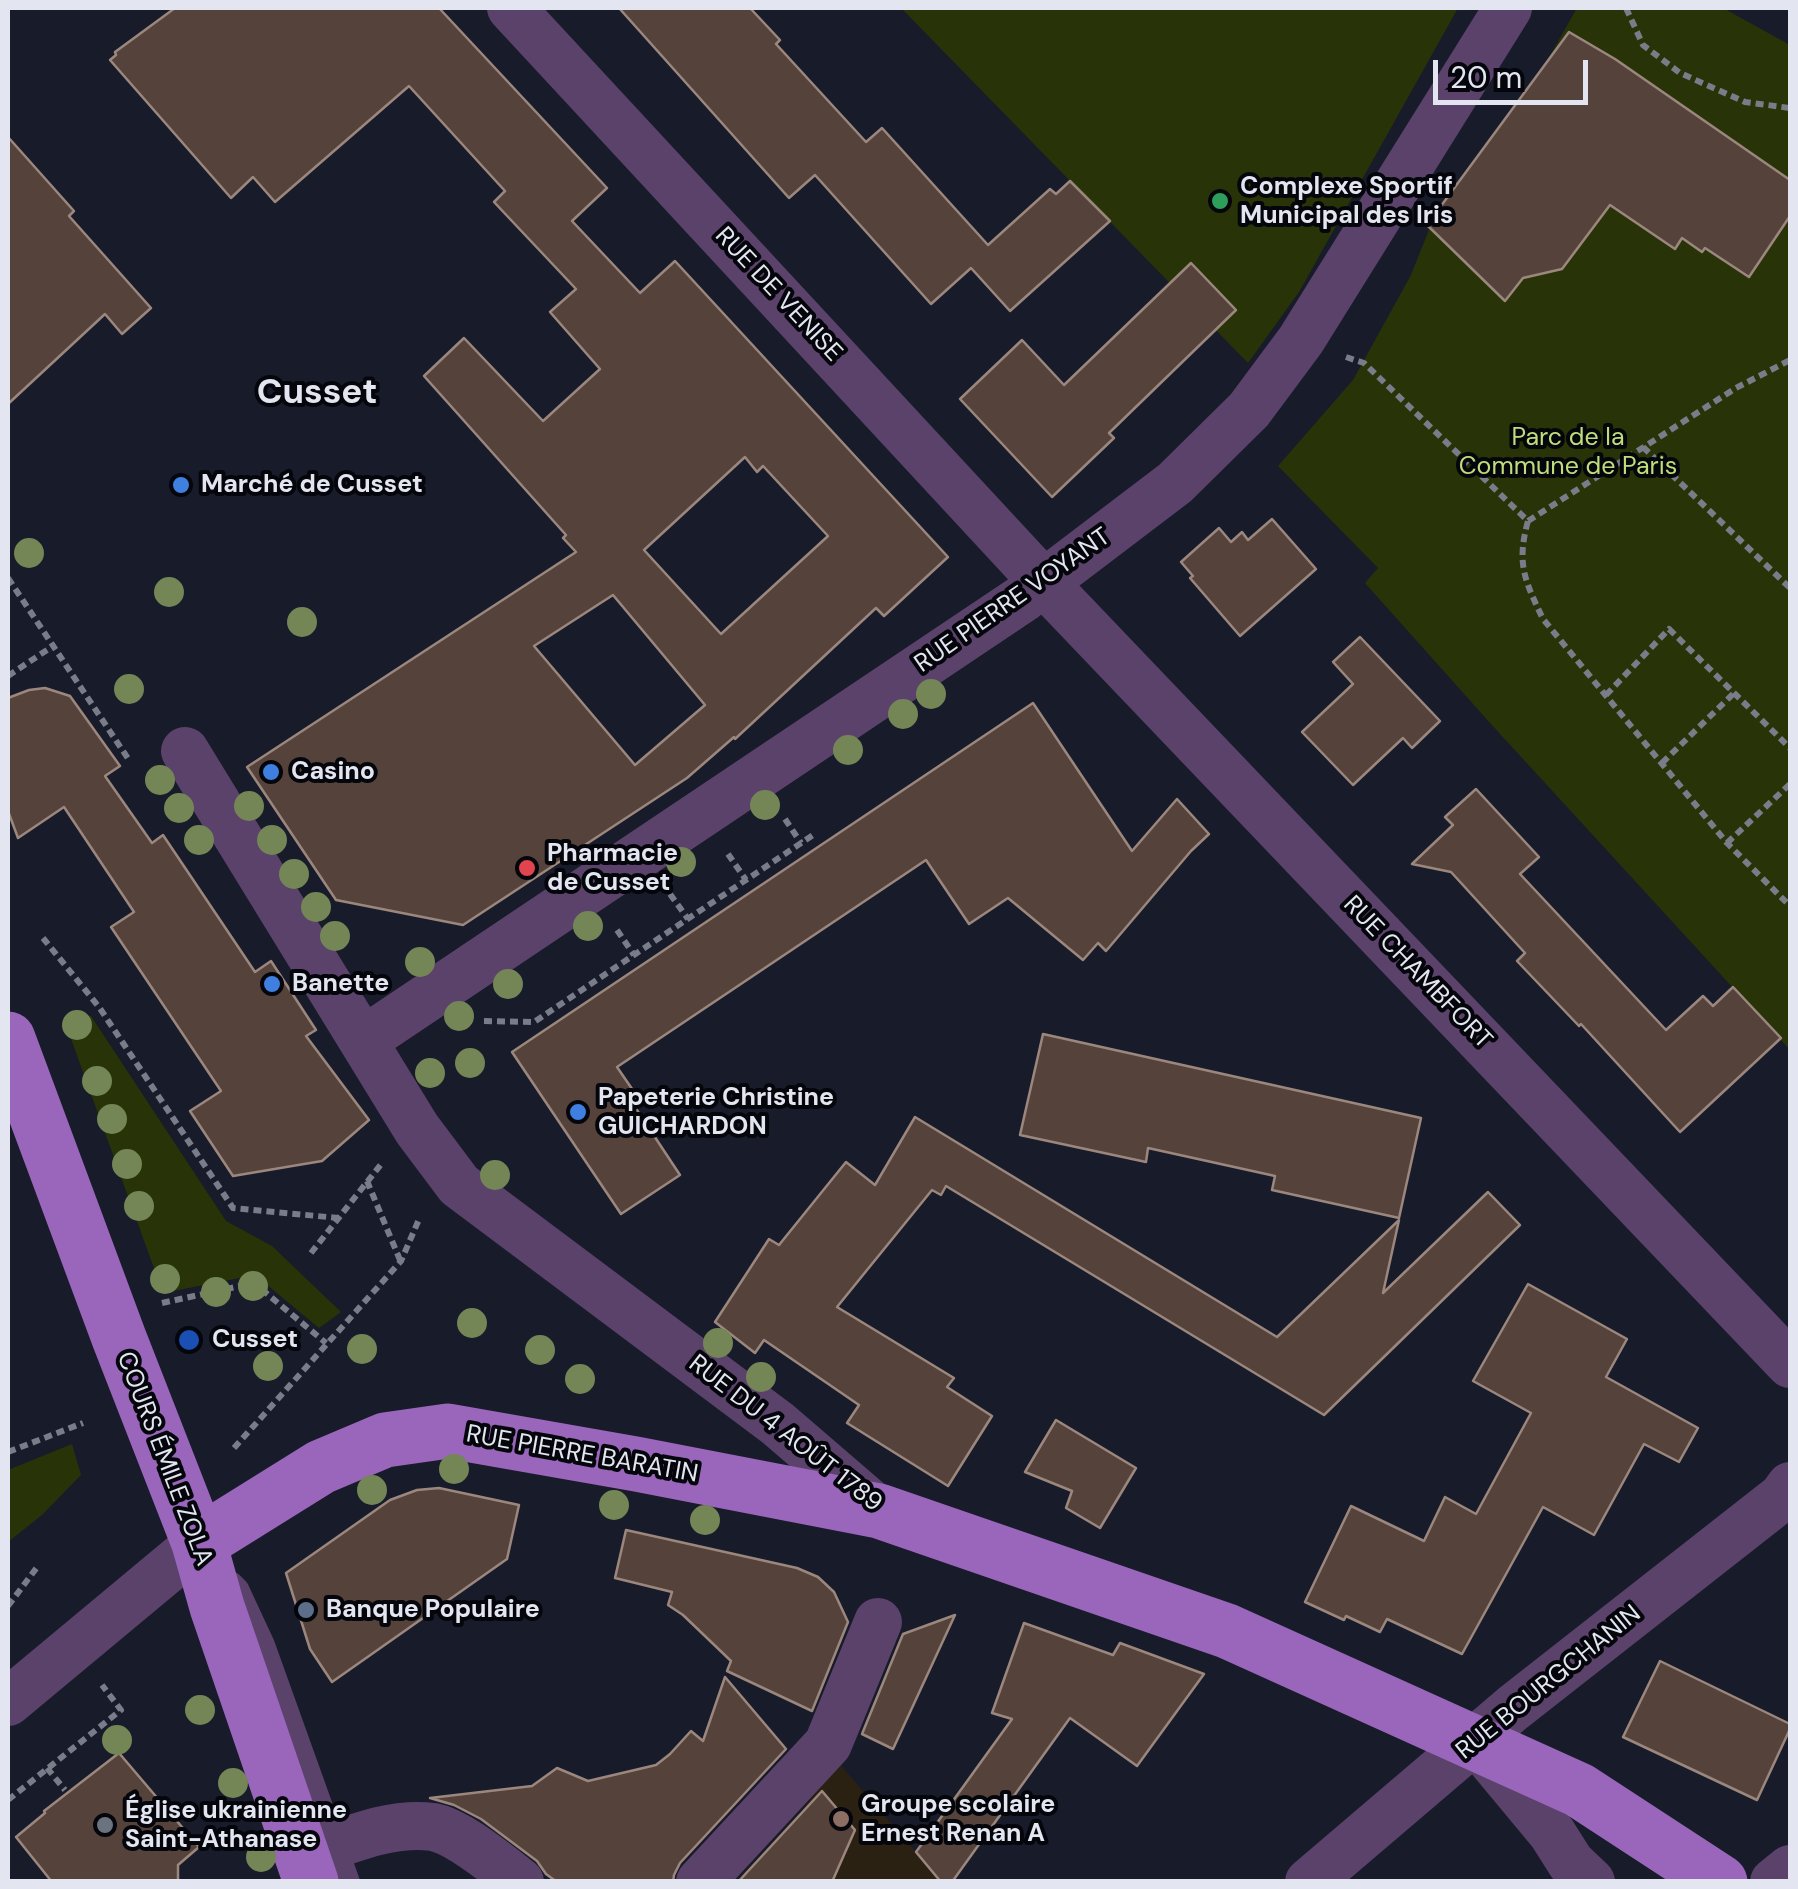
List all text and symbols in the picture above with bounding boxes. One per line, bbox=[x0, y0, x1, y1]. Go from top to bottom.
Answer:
scale bar bbox=[1438, 40, 1593, 102]
text: 20 m bbox=[1450, 58, 1522, 97]
place label: Complexe Sportif Municipal des Iris bbox=[1240, 172, 1453, 231]
marker: Complexe Sportif Municipal des Iris bbox=[1209, 190, 1231, 212]
street label: RUE DE VENISE bbox=[708, 222, 848, 368]
district label: Cusset bbox=[257, 373, 377, 415]
park label: Parc de la Commune de Paris bbox=[1459, 423, 1677, 482]
place label: Marché de Cusset bbox=[201, 470, 423, 500]
marker: Marché de Cusset bbox=[170, 474, 192, 496]
street label: RUE PIERRE VOYANT bbox=[909, 522, 1117, 680]
place label: Casino bbox=[291, 757, 375, 787]
marker: Casino bbox=[260, 761, 282, 783]
place label: Pharmacie de Cusset bbox=[547, 839, 678, 898]
marker: Pharmacie de Cusset bbox=[516, 857, 538, 879]
street label: RUE CHAMBFORT bbox=[1336, 890, 1498, 1056]
place label: Banette bbox=[292, 969, 389, 999]
marker: Banette bbox=[261, 973, 283, 995]
place label: Papeterie Christine GUICHARDON bbox=[598, 1083, 834, 1142]
marker: Papeterie Christine GUICHARDON bbox=[567, 1101, 589, 1123]
place label: Cusset bbox=[212, 1325, 298, 1355]
marker: Cusset bbox=[176, 1327, 202, 1353]
street label: COURS ÉMILE ZOLA bbox=[109, 1348, 219, 1570]
street label: RUE DU 4 AOÛT 1789 bbox=[682, 1349, 888, 1519]
street label: RUE PIERRE BARATIN bbox=[464, 1420, 700, 1490]
place label: Banque Populaire bbox=[326, 1595, 540, 1625]
marker: Banque Populaire bbox=[295, 1599, 317, 1621]
street label: RUE BOURGCHANIN bbox=[1451, 1599, 1647, 1767]
place label: Groupe scolaire Ernest Renan A bbox=[861, 1790, 1055, 1849]
place label: Église ukrainienne Saint-Athanase bbox=[125, 1796, 347, 1855]
marker: Groupe scolaire Ernest Renan A bbox=[830, 1808, 852, 1830]
marker: Église ukrainienne Saint-Athanase bbox=[94, 1814, 116, 1836]

